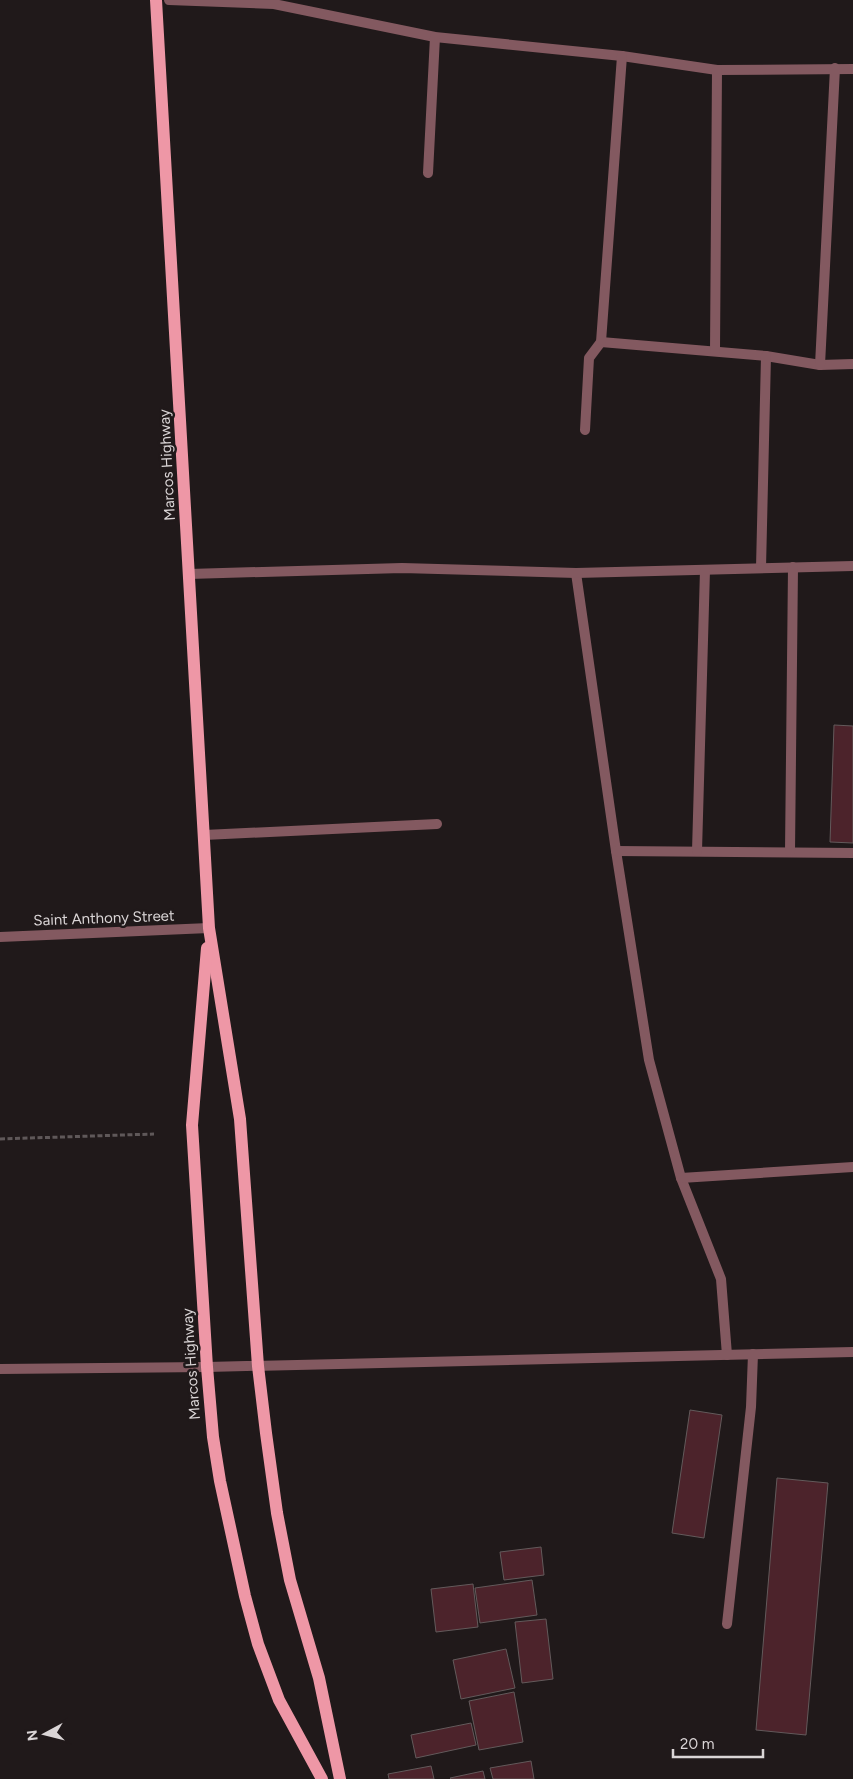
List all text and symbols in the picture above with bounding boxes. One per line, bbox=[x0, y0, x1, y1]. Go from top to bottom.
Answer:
street label: Marcos Highway bbox=[155, 409, 179, 521]
street label: Saint Anthony Street bbox=[33, 907, 175, 929]
street label: Marcos Highway bbox=[178, 1308, 204, 1420]
north arrow bbox=[20, 1709, 70, 1759]
scale bar bbox=[673, 1726, 763, 1758]
text: N bbox=[23, 1729, 42, 1742]
text: 20 m bbox=[680, 1735, 714, 1753]

